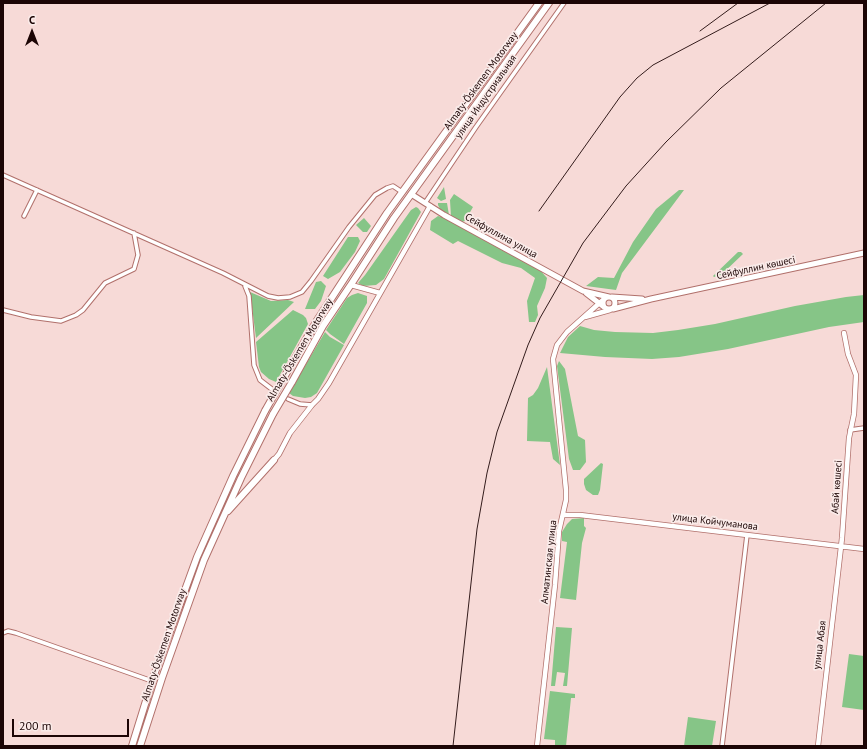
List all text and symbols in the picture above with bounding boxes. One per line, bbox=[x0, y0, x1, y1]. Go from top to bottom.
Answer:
north arrow bbox=[12, 12, 52, 52]
text: С bbox=[29, 13, 35, 27]
street label: Almaty-Öskemen Motorway bbox=[441, 30, 521, 132]
street label: улица Индустриальная bbox=[453, 53, 519, 141]
street label: Сейфуллина улица bbox=[463, 211, 539, 261]
street label: Сейфуллин көшесі bbox=[716, 254, 796, 282]
street label: Almaty-Öskemen Motorway bbox=[264, 296, 336, 404]
street label: Абай көшесі bbox=[829, 460, 845, 514]
street label: улица Койчуманова bbox=[672, 511, 758, 533]
street label: Алматинская улица bbox=[539, 520, 559, 604]
street label: Almaty-Öskemen Motorway bbox=[139, 587, 189, 703]
street label: улица Абая bbox=[811, 620, 829, 670]
scale bar bbox=[14, 711, 131, 737]
text: 200 m bbox=[19, 718, 52, 733]

